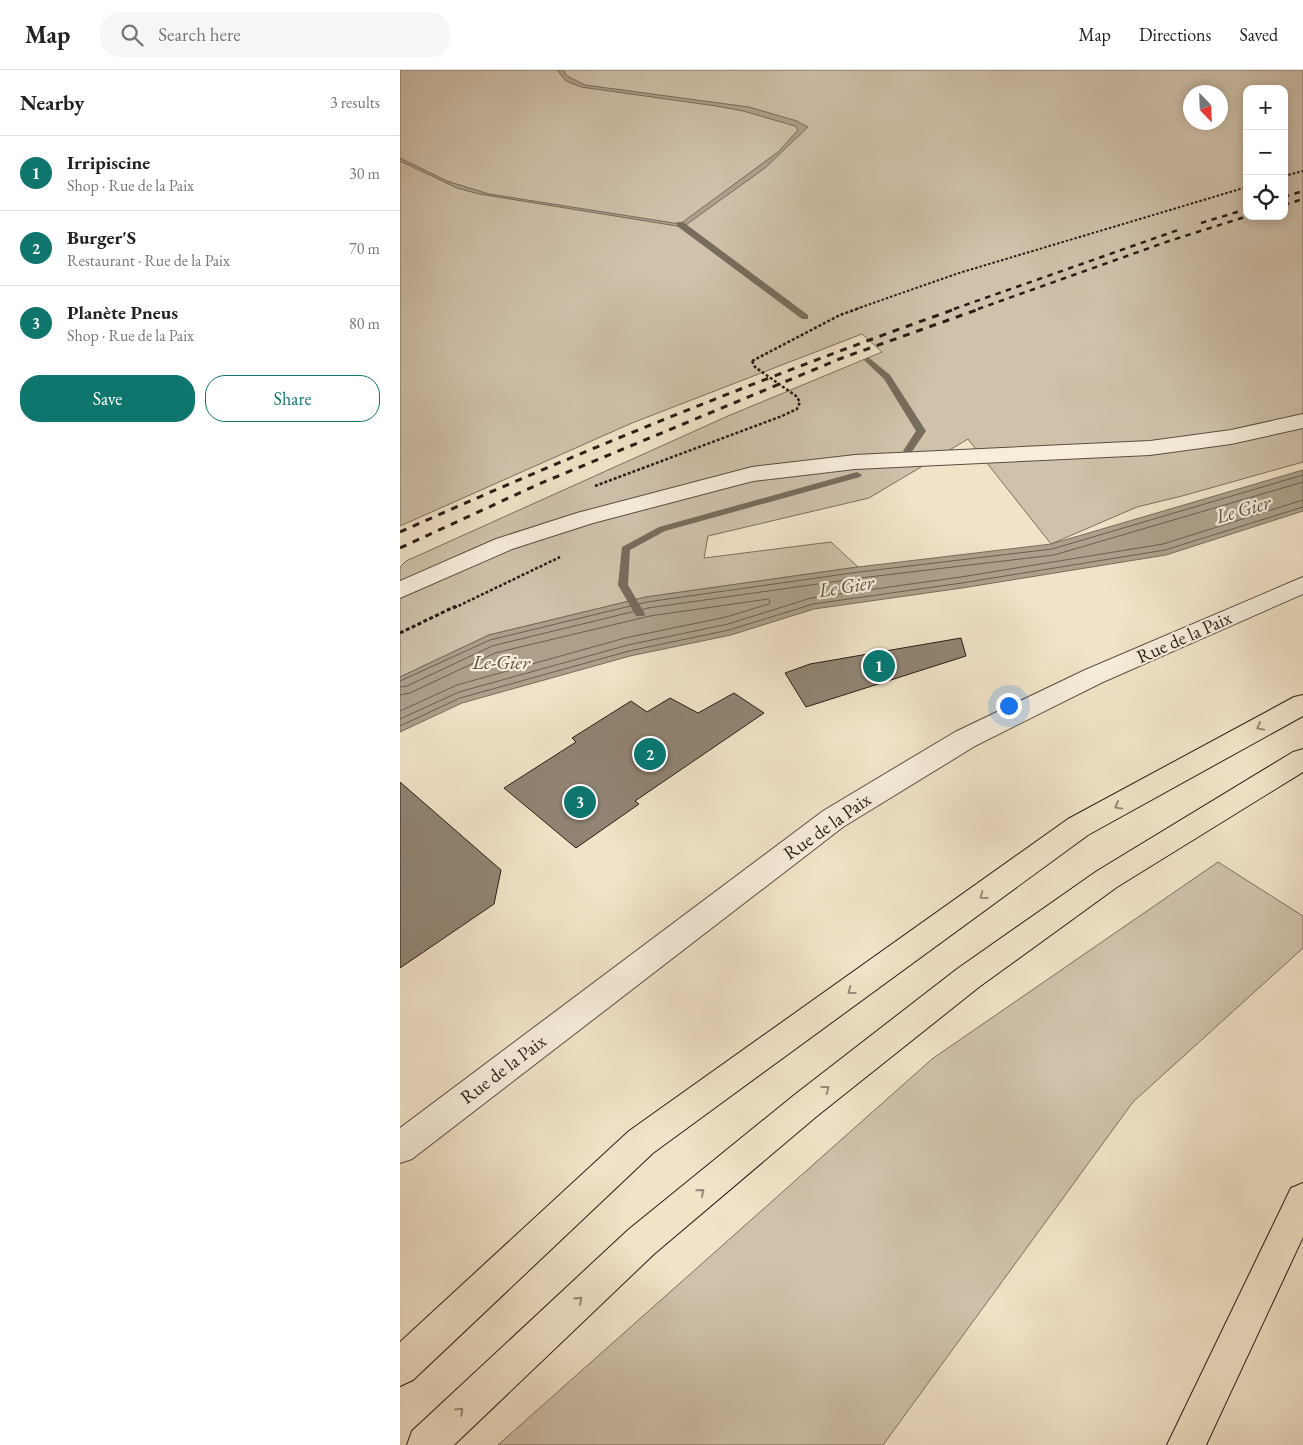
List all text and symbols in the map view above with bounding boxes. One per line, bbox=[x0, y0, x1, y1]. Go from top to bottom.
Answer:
search box bbox=[100, 12, 450, 57]
text: Map bbox=[25, 19, 70, 50]
icon: search bbox=[118, 21, 146, 49]
text: Search here bbox=[158, 22, 241, 47]
text: Map bbox=[1079, 23, 1111, 46]
text: Directions bbox=[1139, 23, 1211, 46]
text: Saved bbox=[1239, 23, 1278, 46]
north arrow bbox=[1183, 85, 1228, 130]
map controls bbox=[1243, 85, 1288, 220]
button: + bbox=[1243, 85, 1288, 130]
text: Nearby bbox=[20, 89, 84, 116]
text: 3 results bbox=[330, 92, 380, 113]
button: − bbox=[1243, 130, 1288, 175]
text: Irripiscine bbox=[67, 150, 150, 175]
text: 1 bbox=[32, 163, 40, 184]
text: 30 m bbox=[349, 163, 380, 184]
text: Shop · Rue de la Paix bbox=[67, 175, 194, 196]
button: locate bbox=[1243, 175, 1288, 220]
text: Burger'S bbox=[67, 225, 136, 250]
text: 2 bbox=[32, 238, 40, 259]
text: 70 m bbox=[349, 238, 380, 259]
text: Restaurant · Rue de la Paix bbox=[67, 250, 230, 271]
text: Planète Pneus bbox=[67, 300, 178, 325]
text: 3 bbox=[32, 313, 40, 334]
text: 80 m bbox=[349, 313, 380, 334]
text: Shop · Rue de la Paix bbox=[67, 325, 194, 346]
button: Save bbox=[20, 375, 195, 422]
button: Share bbox=[205, 375, 380, 422]
water label: Le Gier bbox=[1211, 488, 1275, 530]
water label: Le Gier bbox=[815, 569, 877, 603]
street label: Rue de la Paix bbox=[1133, 605, 1236, 669]
pin: 1 bbox=[863, 647, 895, 685]
water label: Le-Gier bbox=[471, 649, 531, 675]
your location bbox=[996, 693, 1022, 719]
one-way arrow bbox=[1257, 721, 1266, 731]
pin: 2 bbox=[634, 735, 666, 773]
pin: 3 bbox=[564, 783, 596, 821]
street label: Rue de la Paix bbox=[778, 786, 876, 865]
one-way arrow bbox=[1114, 799, 1123, 809]
one-way arrow bbox=[979, 890, 989, 899]
one-way arrow bbox=[847, 985, 857, 994]
street label: Rue de la Paix bbox=[455, 1028, 552, 1110]
one-way arrow bbox=[820, 1086, 829, 1094]
one-way arrow bbox=[695, 1189, 704, 1198]
one-way arrow bbox=[573, 1297, 582, 1306]
one-way arrow bbox=[455, 1408, 464, 1417]

